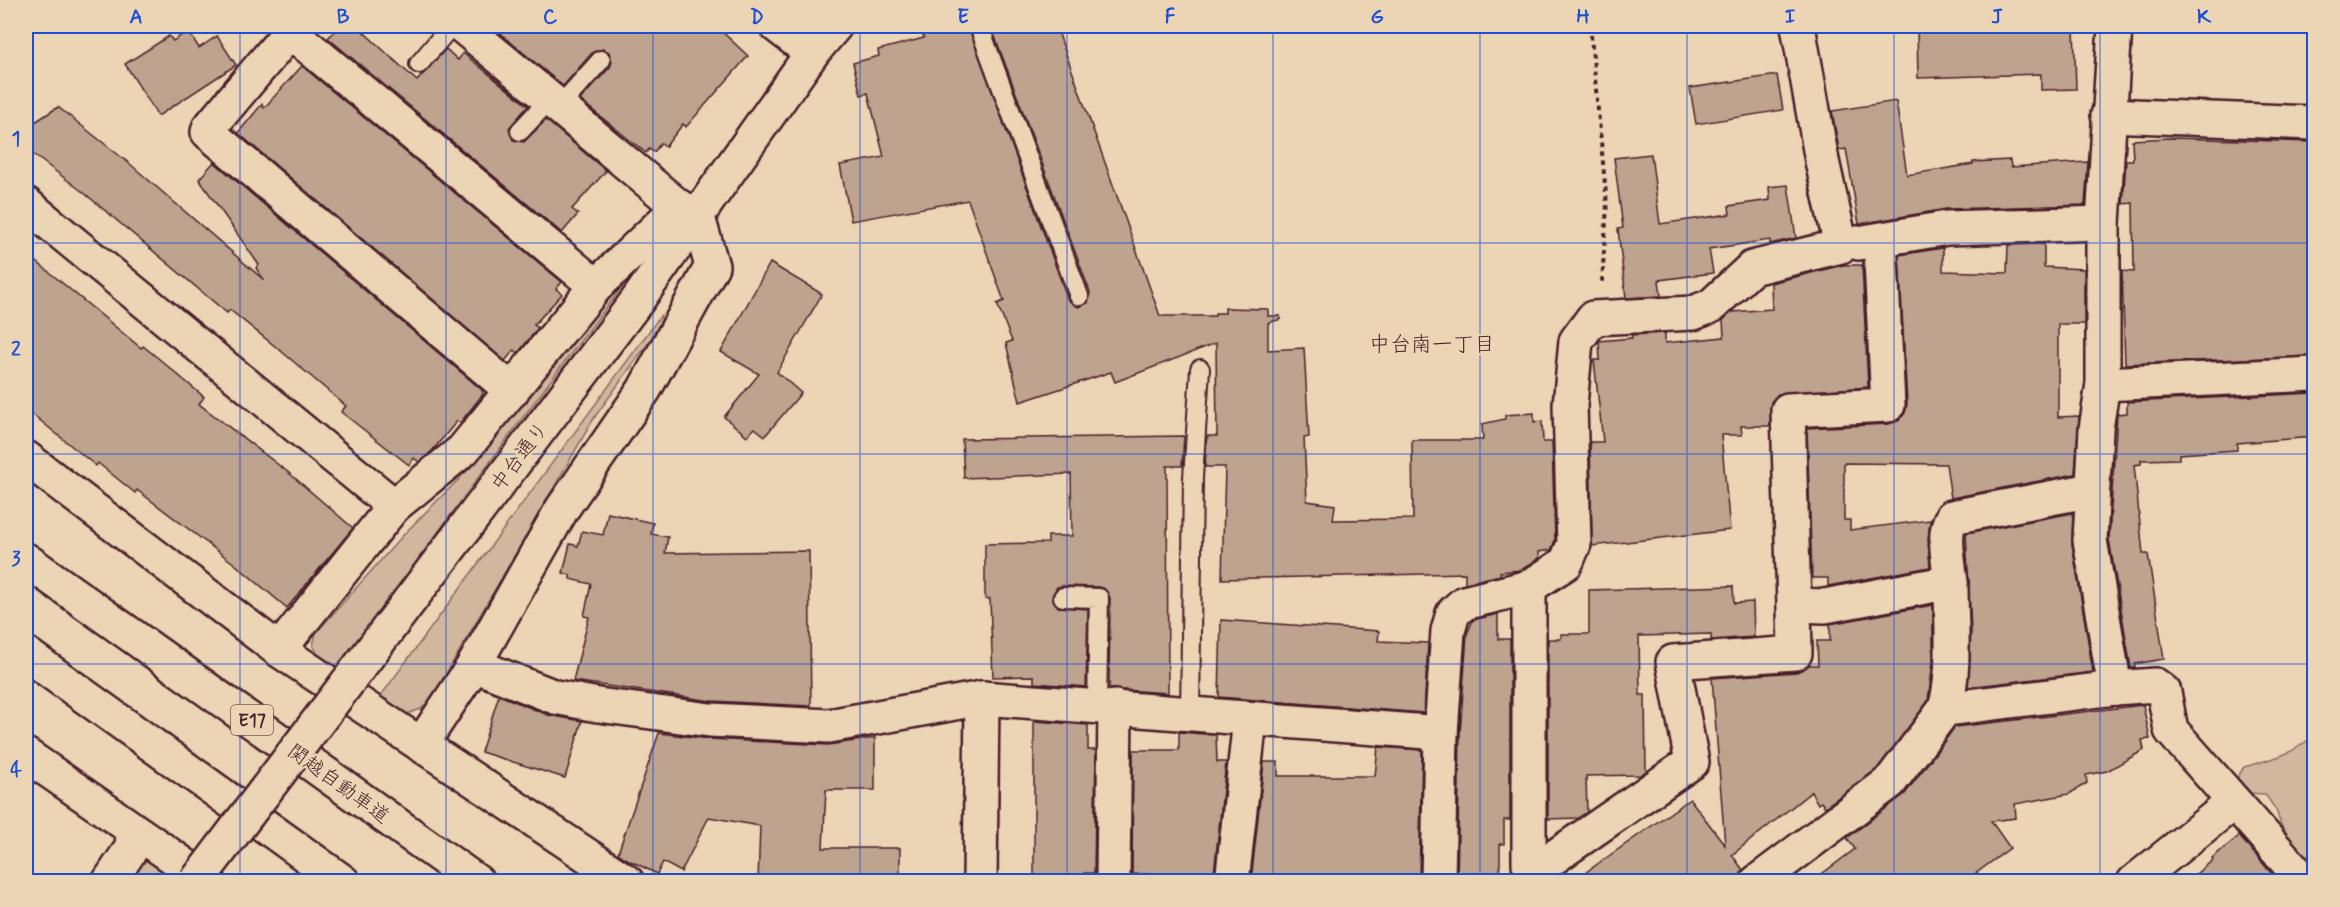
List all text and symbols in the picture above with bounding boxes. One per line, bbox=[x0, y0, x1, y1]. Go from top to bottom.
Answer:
text: A bbox=[129, 4, 143, 31]
text: B bbox=[337, 4, 350, 31]
text: C bbox=[543, 4, 558, 31]
text: D bbox=[750, 4, 764, 31]
text: E bbox=[957, 4, 969, 31]
text: F bbox=[1165, 4, 1176, 31]
text: G bbox=[1370, 4, 1384, 31]
text: H bbox=[1576, 4, 1590, 31]
text: I bbox=[1785, 4, 1795, 31]
text: J bbox=[1991, 4, 2003, 31]
text: K bbox=[2197, 4, 2212, 31]
text: 1 bbox=[12, 126, 20, 153]
district label: 中台南一丁目 bbox=[1369, 331, 1495, 359]
text: 2 bbox=[11, 336, 21, 363]
street label: 中台通り bbox=[485, 417, 555, 497]
text: 3 bbox=[11, 546, 21, 573]
road number: E17 bbox=[231, 705, 273, 735]
street label: 関越自動車道 bbox=[282, 738, 395, 830]
text: 4 bbox=[10, 757, 22, 784]

